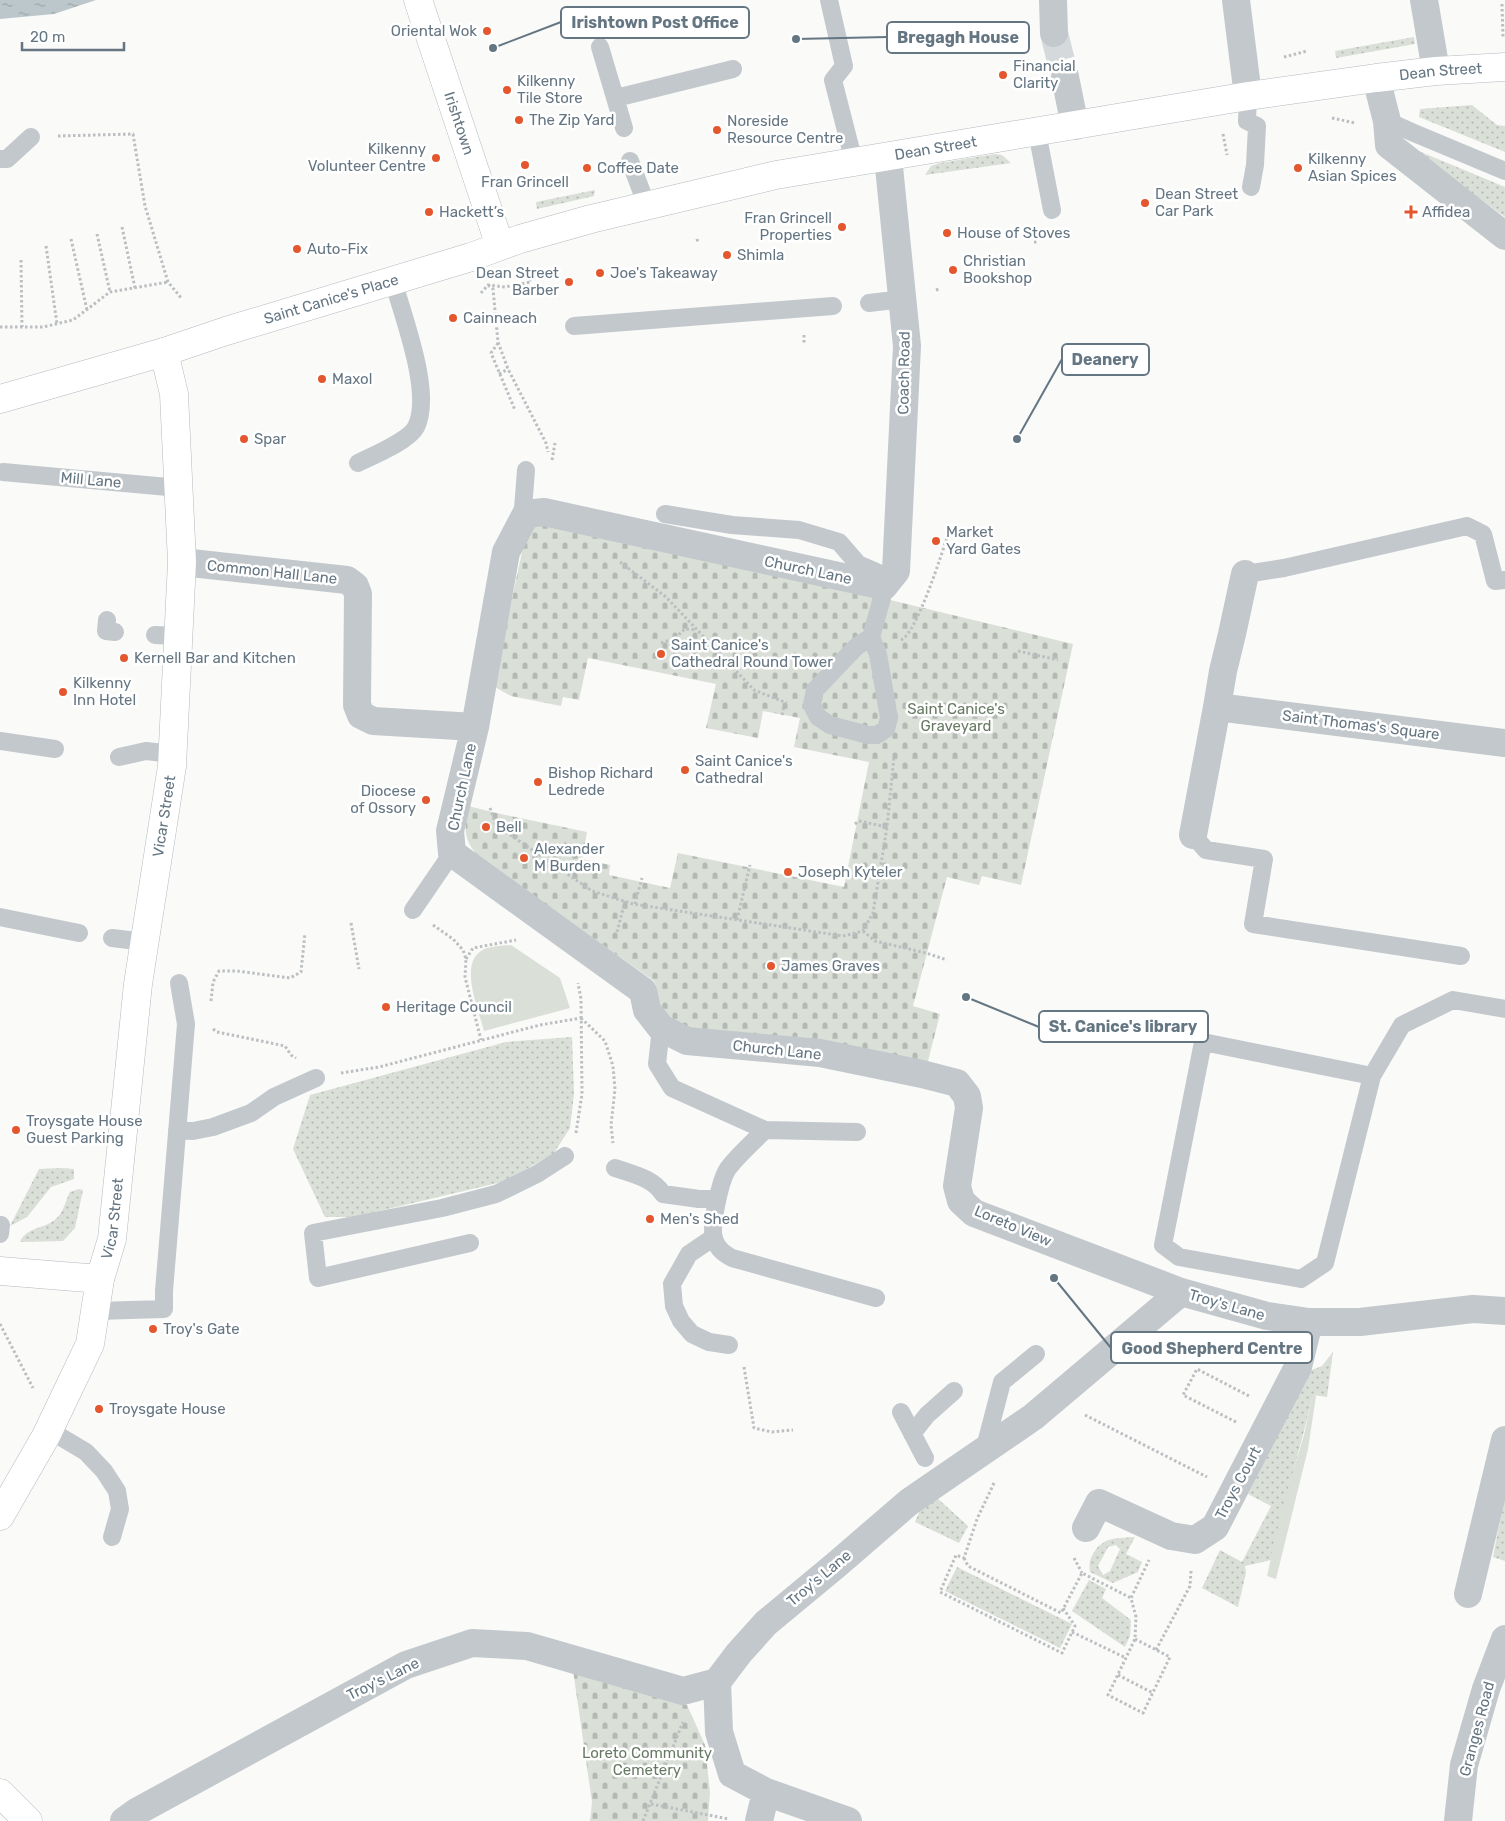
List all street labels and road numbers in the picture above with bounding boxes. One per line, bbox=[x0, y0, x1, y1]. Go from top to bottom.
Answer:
street label: Dean Street bbox=[1398, 59, 1483, 84]
street label: Irishtown bbox=[440, 89, 478, 157]
street label: Dean Street bbox=[893, 133, 978, 164]
street label: Saint Canice's Place bbox=[262, 270, 401, 328]
street label: Coach Road bbox=[894, 331, 914, 415]
street label: Mill Lane bbox=[60, 468, 122, 492]
street label: Church Lane bbox=[763, 552, 853, 588]
street label: Common Hall Lane bbox=[206, 556, 338, 588]
street label: Saint Thomas's Square bbox=[1281, 706, 1441, 744]
street label: Church Lane bbox=[444, 742, 480, 832]
street label: Vicar Street bbox=[149, 774, 179, 858]
street label: Church Lane bbox=[732, 1036, 822, 1064]
street label: Vicar Street bbox=[97, 1177, 127, 1262]
street label: Loreto View bbox=[972, 1202, 1054, 1250]
street label: Troy's Lane bbox=[1187, 1286, 1267, 1324]
street label: Troys Court bbox=[1211, 1443, 1265, 1523]
street label: Troy's Lane bbox=[783, 1546, 855, 1610]
street label: Troy's Lane bbox=[344, 1654, 422, 1704]
street label: Granges Road bbox=[1456, 1680, 1498, 1778]

